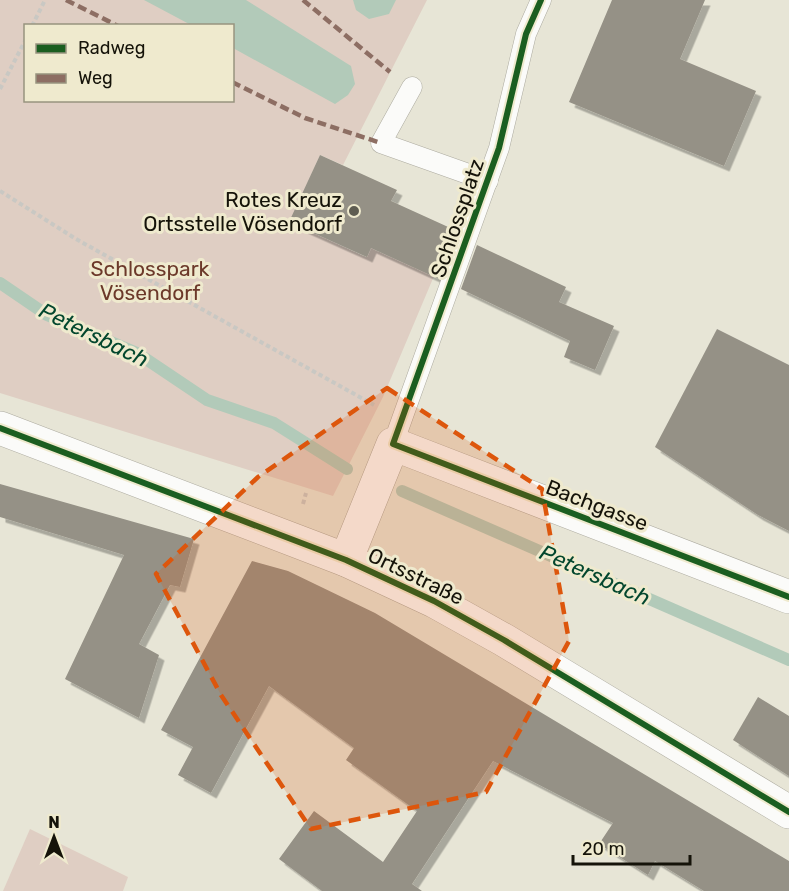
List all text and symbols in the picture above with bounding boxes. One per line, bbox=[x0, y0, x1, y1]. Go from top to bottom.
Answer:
legend bbox=[24, 24, 234, 102]
text: Radweg bbox=[78, 37, 145, 59]
text: Weg bbox=[78, 67, 113, 89]
street label: Schlossplatz bbox=[425, 155, 489, 281]
place label: Rotes Kreuz Ortsstelle Vösendorf bbox=[143, 187, 342, 236]
marker: Rotes Kreuz Ortsstelle Vösendorf bbox=[347, 204, 361, 218]
park label: Schlosspark Vösendorf bbox=[91, 256, 210, 305]
water label: Petersbach bbox=[35, 297, 153, 373]
street label: Bachgasse bbox=[542, 474, 652, 536]
water label: Petersbach bbox=[536, 539, 654, 611]
street label: Ortsstraße bbox=[364, 542, 468, 610]
north arrow bbox=[24, 807, 84, 867]
text: N bbox=[48, 813, 60, 832]
scale bar bbox=[573, 828, 690, 866]
text: 20 m bbox=[582, 838, 624, 860]

